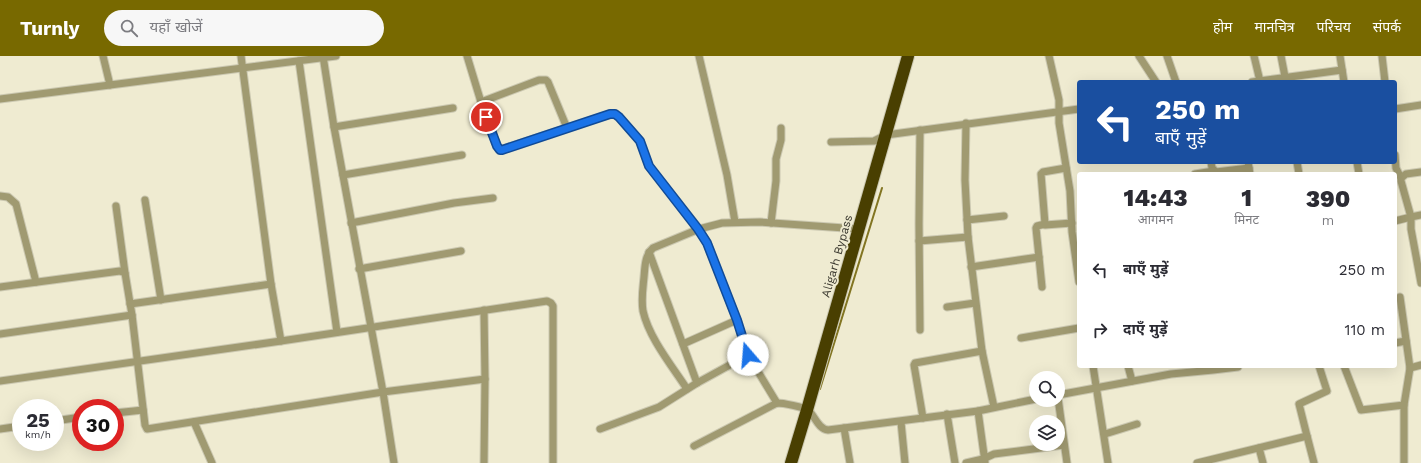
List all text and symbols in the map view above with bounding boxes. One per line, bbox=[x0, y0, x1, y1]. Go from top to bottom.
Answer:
search box bbox=[104, 10, 384, 46]
text: Turnly bbox=[20, 17, 80, 40]
icon: search bbox=[118, 17, 140, 39]
text: यहाँ खोजें bbox=[150, 18, 203, 36]
text: होम bbox=[1213, 19, 1232, 35]
text: मानचित्र bbox=[1254, 19, 1295, 35]
text: परिचय bbox=[1317, 19, 1351, 35]
text: संपर्क bbox=[1373, 19, 1401, 35]
text: 250 m bbox=[1155, 93, 1240, 126]
icon: left bbox=[1089, 96, 1141, 148]
pin bbox=[469, 100, 503, 134]
icon: arrive bbox=[475, 106, 497, 128]
text: बाएँ मुड़ें bbox=[1155, 127, 1206, 148]
text: 14:43 bbox=[1124, 184, 1188, 212]
text: 1 bbox=[1241, 184, 1252, 212]
text: 390 bbox=[1306, 185, 1350, 213]
text: आगमन bbox=[1138, 212, 1173, 227]
text: मिनट bbox=[1234, 212, 1259, 227]
street label: Aligarh Bypass bbox=[819, 213, 855, 299]
text: m bbox=[1322, 213, 1334, 228]
icon: left bbox=[1089, 259, 1111, 281]
text: बाएँ मुड़ें bbox=[1123, 260, 1168, 278]
text: 250 m bbox=[1339, 261, 1385, 279]
icon: right bbox=[1089, 319, 1111, 341]
text: दाएँ मुड़ें bbox=[1123, 320, 1168, 338]
text: 110 m bbox=[1345, 321, 1385, 339]
position arrow bbox=[727, 334, 769, 376]
map controls bbox=[1029, 371, 1065, 451]
button: search bbox=[1029, 371, 1065, 407]
speed limit sign: 30 bbox=[72, 399, 124, 451]
text: 25 bbox=[26, 408, 50, 432]
button: layers bbox=[1029, 415, 1065, 451]
text: km/h bbox=[25, 429, 51, 440]

